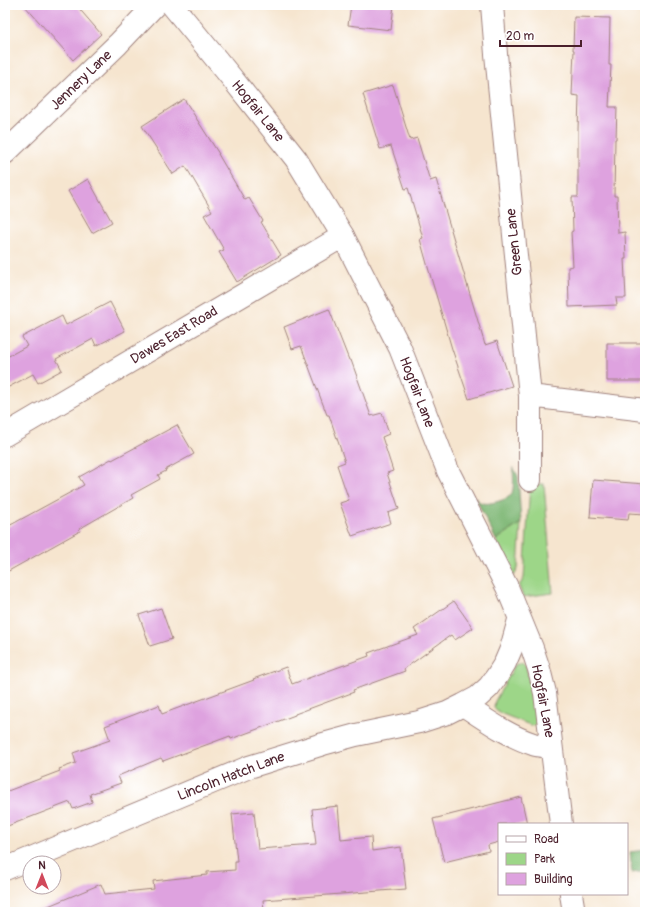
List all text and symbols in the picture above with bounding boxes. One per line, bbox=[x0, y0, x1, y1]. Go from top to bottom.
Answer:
scale bar bbox=[500, 22, 581, 48]
text: 20 m bbox=[506, 29, 535, 44]
street label: Jennery Lane bbox=[47, 46, 115, 114]
street label: Hogfair Lane bbox=[228, 77, 288, 145]
street label: Green Lane bbox=[502, 208, 526, 276]
street label: Dawes East Road bbox=[127, 302, 221, 368]
street label: Hogfair Lane bbox=[396, 354, 438, 430]
street label: Hogfair Lane bbox=[528, 663, 558, 739]
street label: Lincoln Hatch Lane bbox=[175, 748, 287, 804]
legend bbox=[498, 823, 628, 895]
text: Road bbox=[534, 832, 559, 847]
text: Park bbox=[534, 852, 555, 867]
north arrow bbox=[22, 855, 62, 895]
text: N bbox=[38, 859, 46, 872]
text: Building bbox=[534, 872, 573, 887]

